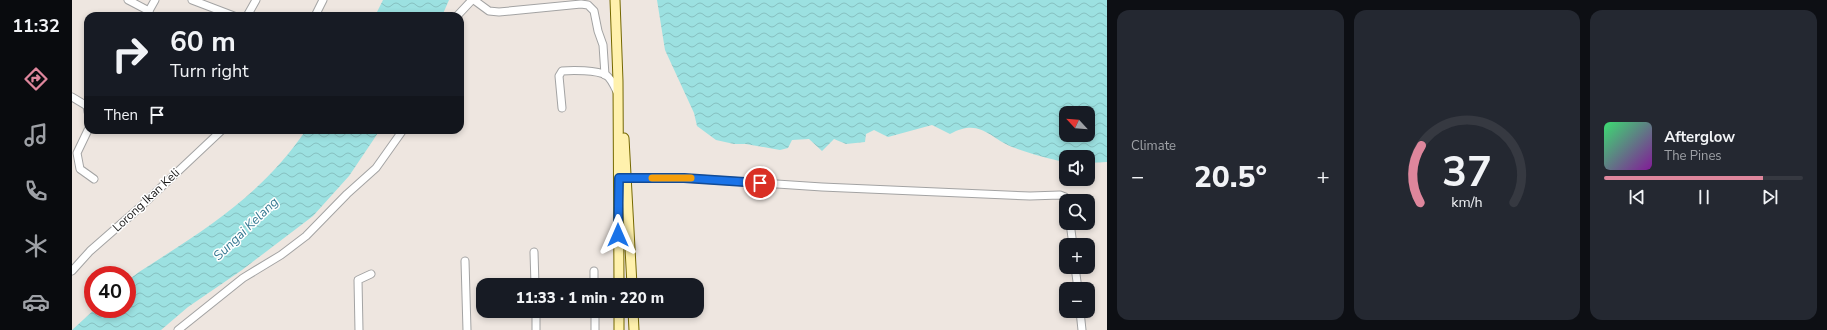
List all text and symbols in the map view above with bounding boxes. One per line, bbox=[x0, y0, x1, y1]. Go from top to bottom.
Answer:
text: 11:32 bbox=[12, 14, 60, 38]
text: 60 m bbox=[170, 23, 236, 61]
icon: right bbox=[104, 28, 156, 80]
text: Turn right bbox=[170, 59, 249, 83]
icon: directions bbox=[22, 65, 50, 93]
icon: arrive bbox=[146, 104, 168, 126]
text: Then bbox=[104, 105, 138, 125]
north arrow bbox=[1059, 106, 1095, 142]
map controls bbox=[1059, 106, 1095, 318]
icon: music bbox=[22, 121, 50, 149]
text: Afterglow bbox=[1664, 127, 1735, 147]
text: Climate bbox=[1131, 137, 1176, 155]
text: 37 bbox=[1442, 144, 1492, 201]
text: The Pines bbox=[1664, 147, 1722, 165]
button: sound bbox=[1059, 150, 1095, 186]
text: 20.5° bbox=[1194, 157, 1267, 198]
text: − bbox=[1131, 162, 1144, 192]
text: + bbox=[1316, 162, 1330, 192]
street label: Lorong Ikan Keli bbox=[109, 165, 183, 235]
pin bbox=[743, 166, 777, 200]
icon: arrive bbox=[749, 172, 771, 194]
icon: phone bbox=[22, 177, 50, 205]
icon: previous bbox=[1626, 186, 1648, 208]
icon: pause bbox=[1693, 186, 1715, 208]
icon: next bbox=[1759, 186, 1781, 208]
water label: Sungai Kelang bbox=[209, 193, 283, 265]
text: km/h bbox=[1451, 193, 1483, 212]
button: search bbox=[1059, 194, 1095, 230]
position arrow bbox=[597, 214, 639, 256]
icon: climate bbox=[22, 232, 50, 260]
button: + bbox=[1059, 238, 1095, 274]
speed limit sign: 40 bbox=[84, 266, 136, 318]
button: − bbox=[1059, 282, 1095, 318]
icon: car bbox=[22, 288, 50, 316]
text: 11:33 · 1 min · 220 m bbox=[516, 288, 664, 308]

